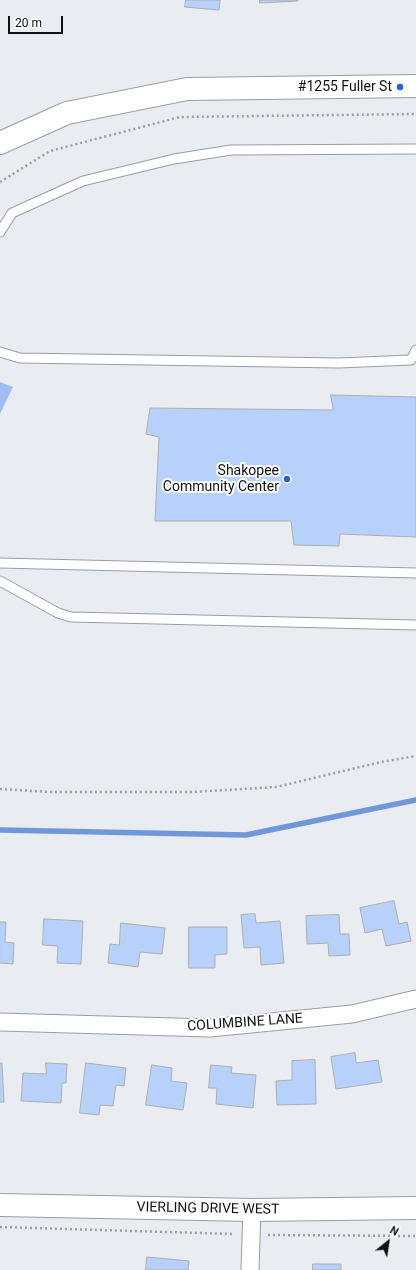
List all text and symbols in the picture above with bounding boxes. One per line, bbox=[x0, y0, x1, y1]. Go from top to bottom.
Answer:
scale bar bbox=[10, 8, 65, 34]
text: 20 m bbox=[15, 16, 42, 30]
place label: #1255 Fuller St bbox=[298, 79, 392, 95]
marker: #1255 Fuller St bbox=[395, 82, 405, 92]
place label: Shakopee Community Center bbox=[163, 463, 279, 496]
marker: Shakopee Community Center bbox=[282, 474, 292, 484]
street label: COLUMBINE LANE bbox=[187, 1011, 303, 1035]
street label: VIERLING DRIVE WEST bbox=[137, 1199, 279, 1219]
north arrow bbox=[368, 1222, 408, 1262]
text: N bbox=[388, 1224, 401, 1239]

